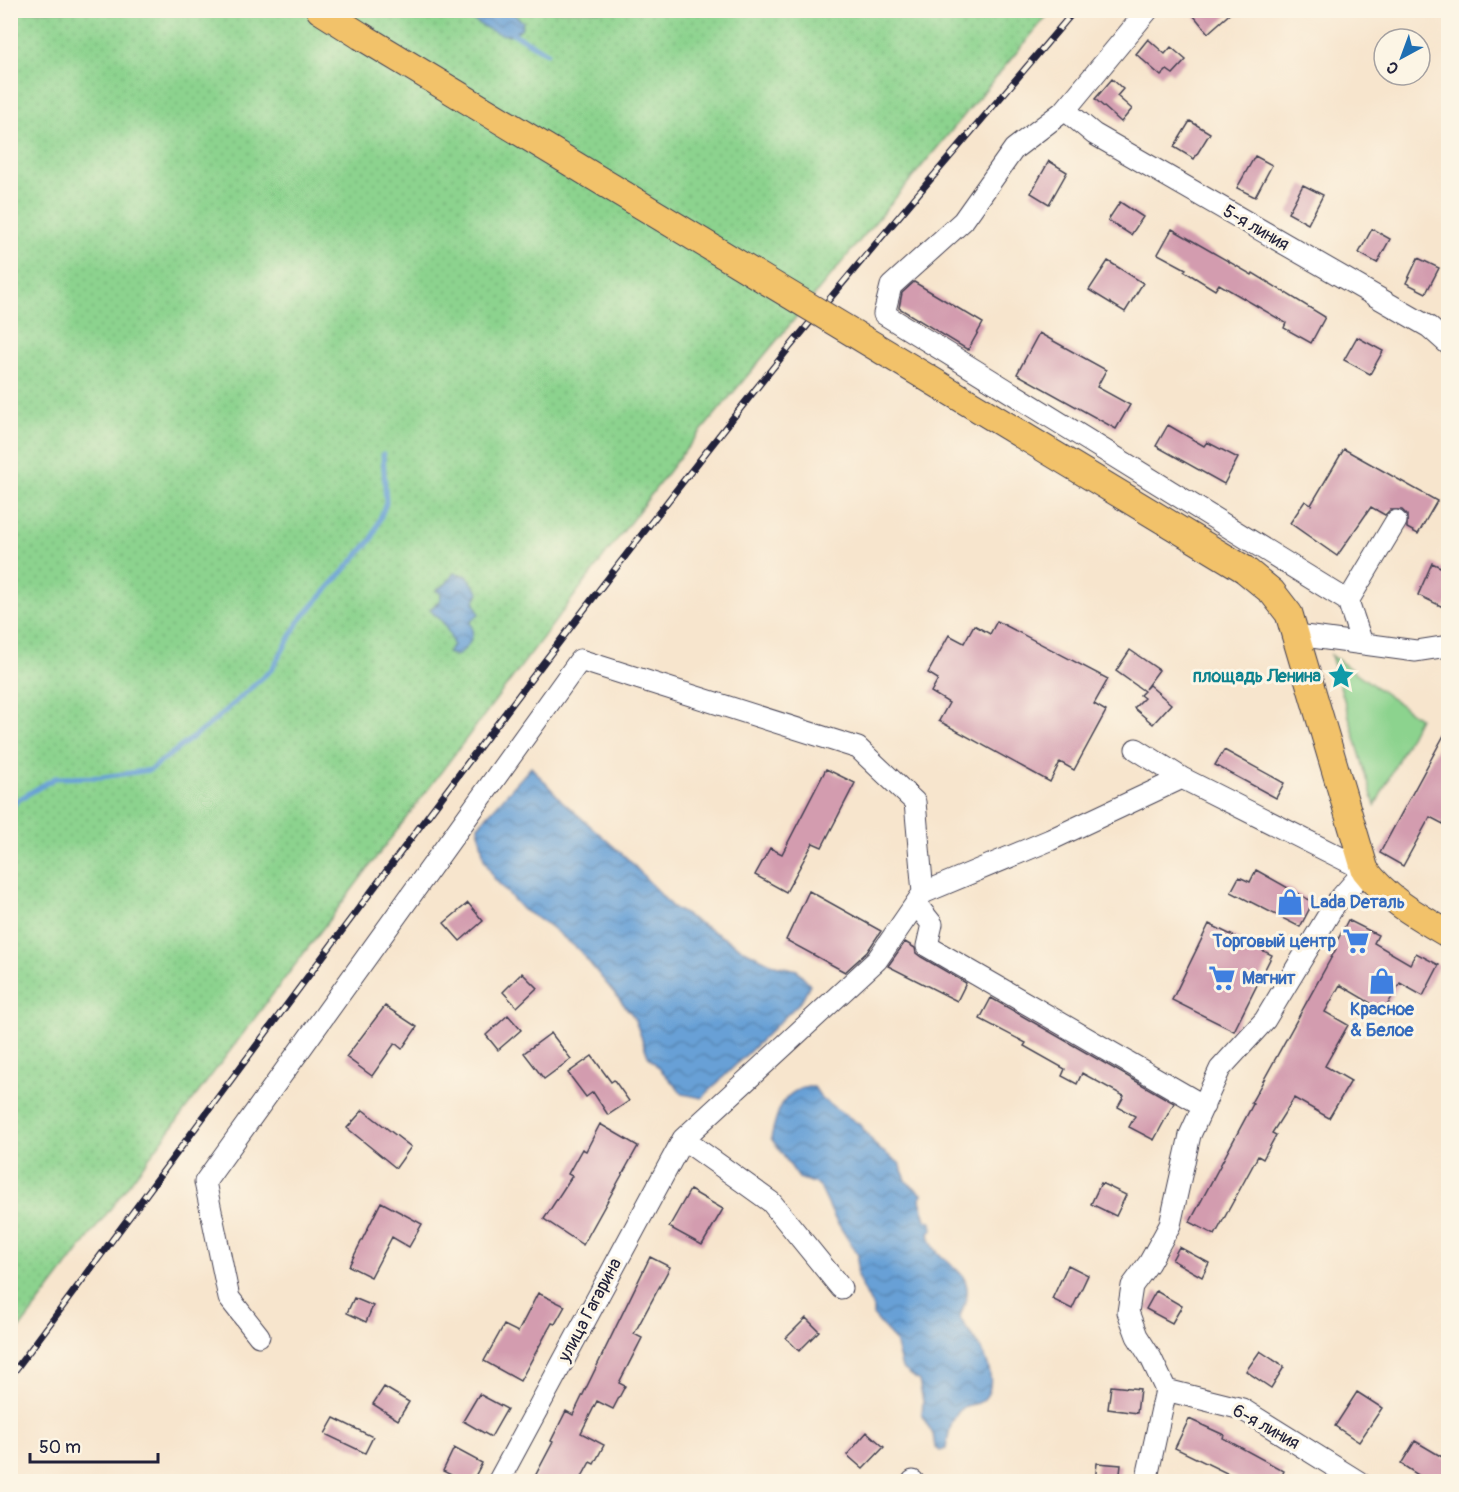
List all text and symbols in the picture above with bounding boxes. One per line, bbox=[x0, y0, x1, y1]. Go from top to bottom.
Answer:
north arrow bbox=[1372, 27, 1432, 87]
text: С bbox=[1382, 57, 1403, 78]
street label: 5-я линия bbox=[1219, 200, 1293, 256]
place icon: площадь Ленина bbox=[1326, 661, 1356, 691]
place label: площадь Ленина bbox=[1193, 665, 1322, 688]
shop icon: Lada Dеталь bbox=[1275, 887, 1305, 917]
place label: Lada Dеталь bbox=[1310, 891, 1405, 914]
supermarket icon: Торговый центр bbox=[1341, 926, 1371, 956]
place label: Торговый центр bbox=[1211, 930, 1336, 953]
supermarket icon: Магнит bbox=[1207, 963, 1237, 993]
shop icon: Красное & Белое bbox=[1367, 966, 1397, 996]
place label: Магнит bbox=[1242, 967, 1296, 990]
place label: Красное & Белое bbox=[1350, 998, 1415, 1042]
street label: улица Гагарина bbox=[553, 1254, 627, 1367]
street label: 6-я линия bbox=[1228, 1399, 1304, 1455]
scale bar bbox=[30, 1426, 158, 1464]
text: 50 m bbox=[39, 1436, 81, 1459]

